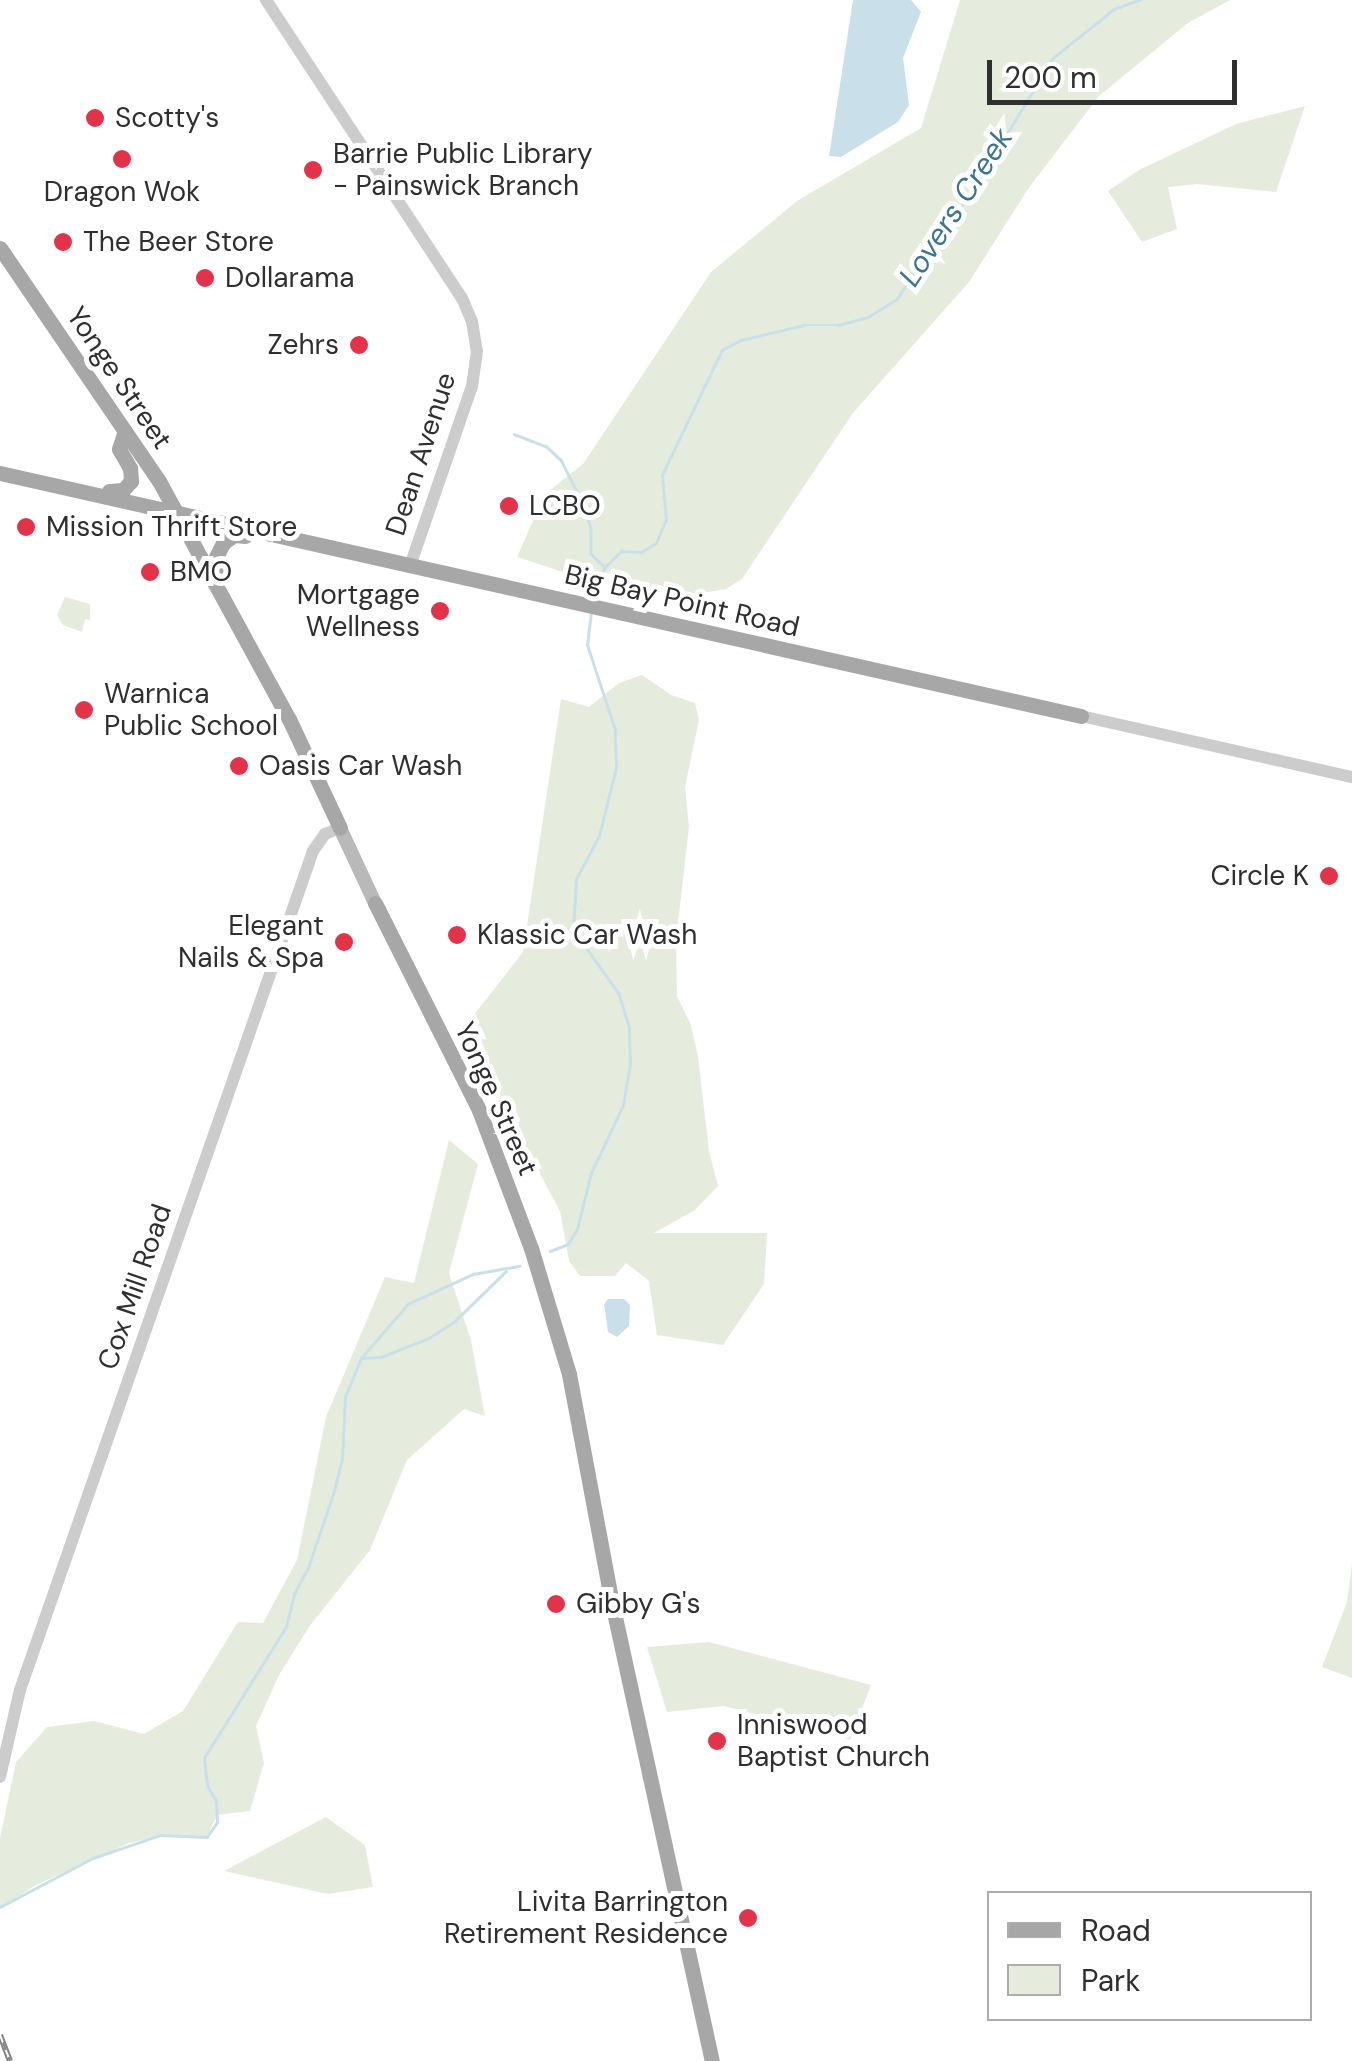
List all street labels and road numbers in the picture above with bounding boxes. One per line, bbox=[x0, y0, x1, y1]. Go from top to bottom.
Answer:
street label: Yonge Street bbox=[59, 301, 179, 455]
street label: Dean Avenue bbox=[379, 368, 463, 540]
street label: Big Bay Point Road bbox=[561, 558, 803, 644]
street label: Yonge Street bbox=[447, 1017, 545, 1181]
street label: Cox Mill Road bbox=[91, 1200, 179, 1374]

